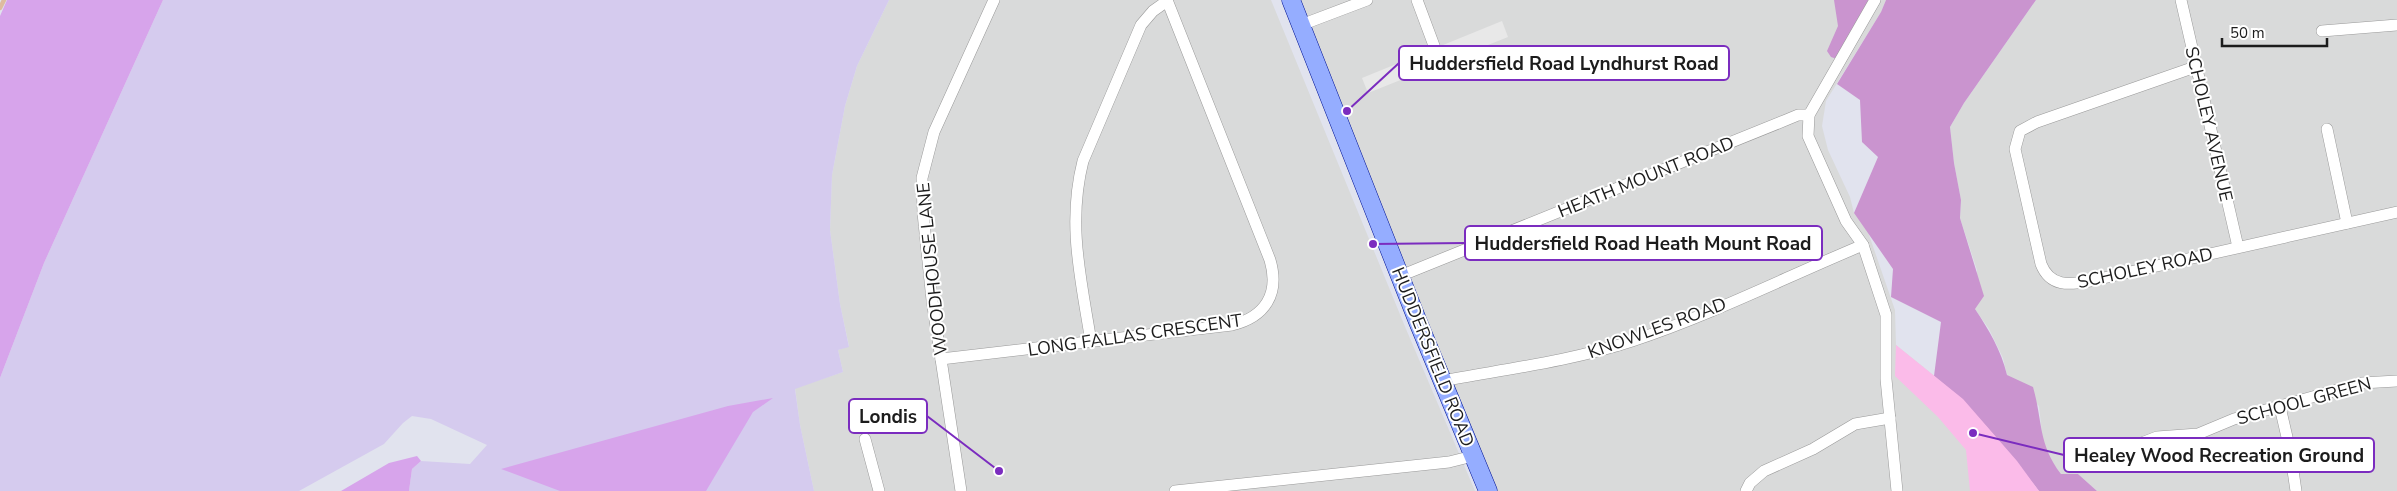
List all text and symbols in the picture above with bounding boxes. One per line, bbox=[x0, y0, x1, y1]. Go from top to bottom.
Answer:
scale bar bbox=[2222, 15, 2327, 47]
text: 50 m bbox=[2230, 23, 2265, 43]
street label: SCHOLEY AVENUE bbox=[2180, 44, 2238, 204]
callout: Huddersfield Road Lyndhurst Road bbox=[1399, 46, 1729, 80]
text: Huddersfield Road Lyndhurst Road bbox=[1409, 51, 1719, 77]
street label: HEATH MOUNT ROAD bbox=[1554, 131, 1738, 223]
street label: WOODHOUSE LANE bbox=[911, 181, 953, 357]
callout: Huddersfield Road Heath Mount Road bbox=[1465, 226, 1822, 260]
text: Huddersfield Road Heath Mount Road bbox=[1475, 231, 1811, 257]
street label: SCHOLEY ROAD bbox=[2075, 242, 2215, 294]
street label: HUDDERSFIELD ROAD bbox=[1386, 264, 1480, 450]
street label: KNOWLES ROAD bbox=[1584, 292, 1730, 364]
street label: LONG FALLAS CRESCENT bbox=[1026, 308, 1244, 362]
street label: SCHOOL GREEN bbox=[2234, 372, 2374, 430]
callout: Londis bbox=[849, 399, 927, 433]
text: Londis bbox=[859, 404, 917, 430]
callout: Healey Wood Recreation Ground bbox=[2064, 438, 2374, 472]
text: Healey Wood Recreation Ground bbox=[2074, 443, 2364, 469]

